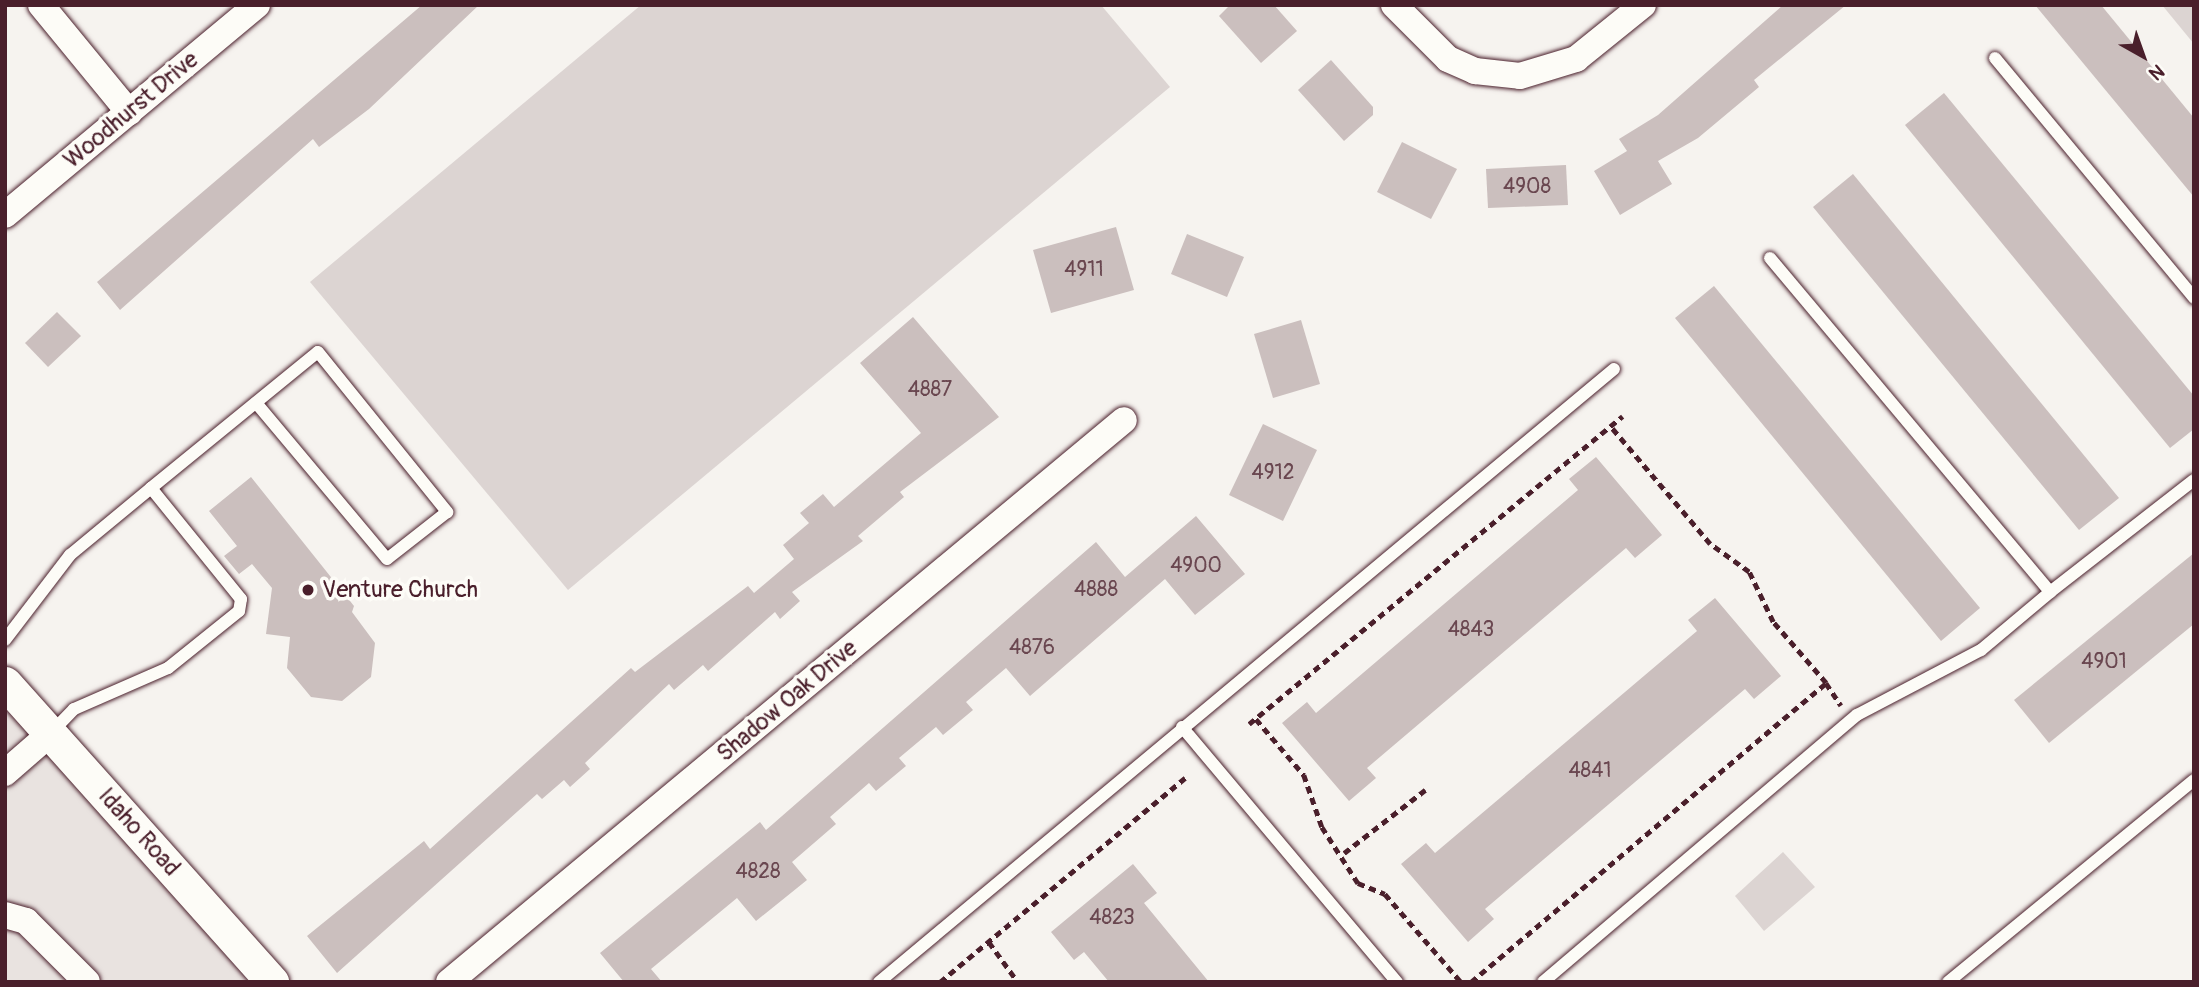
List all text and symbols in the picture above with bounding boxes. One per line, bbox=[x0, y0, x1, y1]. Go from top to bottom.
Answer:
north arrow bbox=[2108, 21, 2178, 91]
street label: Woodhurst Drive bbox=[58, 45, 204, 175]
text: N bbox=[2144, 59, 2169, 85]
house number: 4908 bbox=[1503, 174, 1551, 200]
house number: 4911 bbox=[1064, 257, 1104, 283]
house number: 4887 bbox=[908, 377, 952, 403]
house number: 4912 bbox=[1252, 460, 1294, 486]
house number: 4900 bbox=[1170, 553, 1222, 579]
place label: Venture Church bbox=[322, 576, 478, 604]
house number: 4888 bbox=[1074, 577, 1118, 603]
marker: Venture Church bbox=[300, 582, 316, 598]
house number: 4843 bbox=[1448, 617, 1494, 643]
street label: Shadow Oak Drive bbox=[711, 634, 863, 768]
house number: 4876 bbox=[1009, 635, 1055, 661]
house number: 4901 bbox=[2081, 649, 2127, 675]
house number: 4841 bbox=[1568, 758, 1612, 784]
street label: Idaho Road bbox=[92, 782, 186, 882]
house number: 4828 bbox=[735, 859, 781, 885]
house number: 4823 bbox=[1089, 905, 1135, 931]

